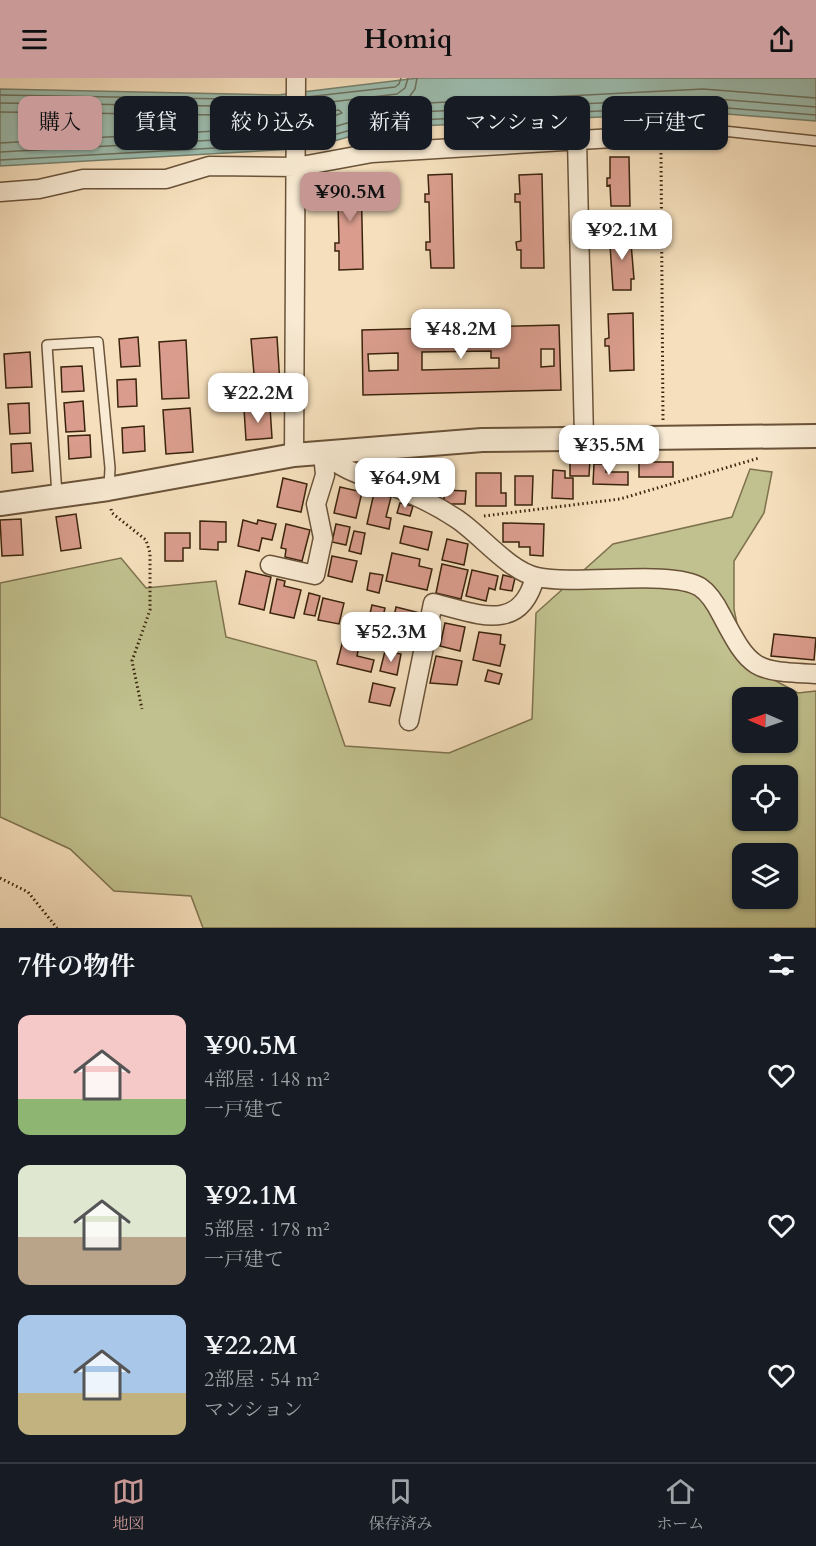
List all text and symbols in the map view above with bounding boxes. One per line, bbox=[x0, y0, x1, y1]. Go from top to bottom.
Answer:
text: Homiq bbox=[364, 21, 452, 58]
icon: menu bbox=[18, 23, 51, 56]
icon: share bbox=[765, 23, 798, 56]
chip: 購入 bbox=[18, 96, 102, 150]
chip: 賃貸 bbox=[114, 96, 198, 150]
chip: 絞り込み bbox=[210, 96, 336, 150]
chip: 新着 bbox=[348, 96, 432, 150]
chip: マンション bbox=[444, 96, 590, 150]
chip: 一戸建て bbox=[602, 96, 728, 150]
pin: ¥90.5M bbox=[301, 172, 399, 223]
text: ¥90.5M bbox=[314, 178, 386, 205]
pin: ¥92.1M bbox=[573, 210, 671, 261]
text: ¥92.1M bbox=[586, 216, 658, 243]
pin: ¥48.2M bbox=[412, 309, 510, 360]
text: ¥48.2M bbox=[425, 315, 497, 342]
pin: ¥22.2M bbox=[209, 373, 307, 424]
text: ¥22.2M bbox=[222, 379, 294, 406]
pin: ¥35.5M bbox=[560, 425, 658, 476]
text: ¥35.5M bbox=[573, 431, 645, 458]
pin: ¥64.9M bbox=[356, 458, 454, 509]
text: ¥64.9M bbox=[369, 464, 441, 491]
pin: ¥52.3M bbox=[342, 612, 440, 663]
text: ¥52.3M bbox=[355, 618, 427, 645]
north arrow bbox=[732, 687, 798, 753]
map controls bbox=[732, 687, 798, 909]
button: locate bbox=[732, 765, 798, 831]
button: layers bbox=[732, 843, 798, 909]
icon: filters bbox=[765, 948, 798, 981]
text: 7件の物件 bbox=[18, 949, 135, 984]
text: ¥90.5M bbox=[204, 1028, 297, 1063]
icon: home bbox=[66, 1039, 138, 1111]
icon: heart bbox=[765, 1059, 798, 1092]
text: 4部屋 · 148 m² bbox=[204, 1066, 330, 1093]
text: 一戸建て bbox=[204, 1096, 284, 1123]
text: ¥92.1M bbox=[204, 1178, 297, 1213]
icon: home bbox=[66, 1189, 138, 1261]
icon: heart bbox=[765, 1209, 798, 1242]
text: 5部屋 · 178 m² bbox=[204, 1216, 330, 1243]
text: 一戸建て bbox=[204, 1246, 284, 1273]
text: ¥22.2M bbox=[204, 1328, 297, 1363]
icon: home bbox=[66, 1339, 138, 1411]
icon: heart bbox=[765, 1359, 798, 1392]
text: 2部屋 · 54 m² bbox=[204, 1366, 320, 1393]
text: マンション bbox=[204, 1396, 303, 1423]
tab: 地図 bbox=[112, 1475, 145, 1535]
tab: 保存済み bbox=[368, 1475, 433, 1535]
tab: ホーム bbox=[656, 1475, 704, 1535]

